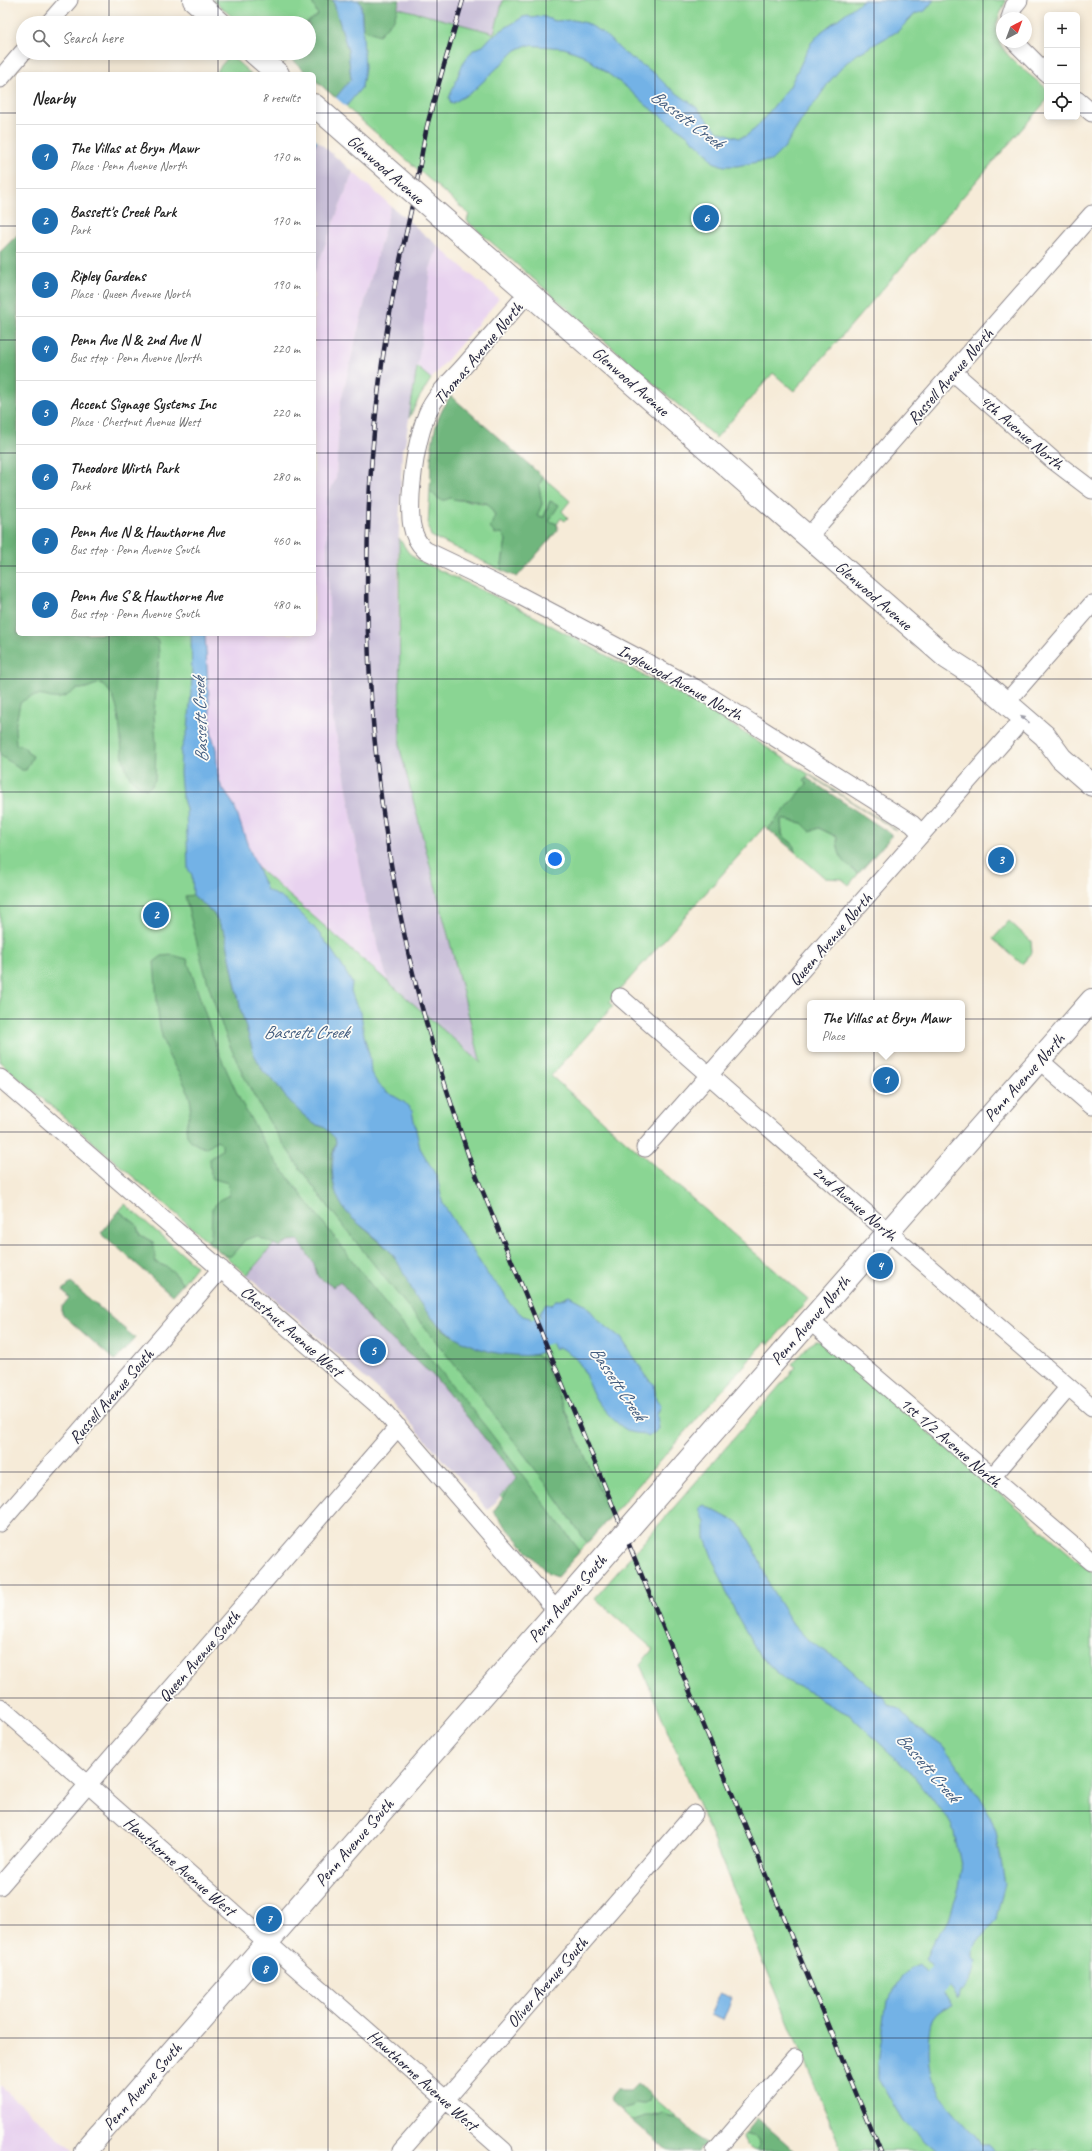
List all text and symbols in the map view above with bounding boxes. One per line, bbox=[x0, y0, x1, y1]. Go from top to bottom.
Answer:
north arrow bbox=[996, 12, 1032, 48]
map controls bbox=[1044, 12, 1080, 120]
button: + bbox=[1044, 12, 1080, 48]
search box bbox=[16, 16, 316, 60]
icon: search bbox=[30, 27, 52, 49]
text: Search here bbox=[62, 29, 123, 48]
button: − bbox=[1044, 48, 1080, 84]
button: locate bbox=[1044, 84, 1080, 120]
water label: Bassett Creek bbox=[646, 85, 730, 155]
text: Nearby bbox=[32, 88, 75, 109]
text: 8 results bbox=[262, 90, 300, 106]
street label: Glenwood Avenue bbox=[343, 130, 430, 210]
text: The Villas at Bryn Mawr bbox=[70, 139, 199, 158]
text: 1 bbox=[42, 149, 48, 165]
text: 170 m bbox=[272, 149, 300, 165]
text: Place · Penn Avenue North bbox=[70, 158, 187, 174]
text: Bassett's Creek Park bbox=[70, 203, 176, 222]
pin: 6 bbox=[693, 203, 719, 233]
text: 2 bbox=[42, 213, 48, 229]
text: 170 m bbox=[272, 213, 300, 229]
text: Park bbox=[70, 222, 91, 238]
text: Ripley Gardens bbox=[70, 267, 145, 286]
text: 3 bbox=[42, 277, 48, 293]
text: 190 m bbox=[272, 277, 300, 293]
text: Place · Queen Avenue North bbox=[70, 286, 191, 302]
street label: Thomas Avenue North bbox=[429, 297, 528, 409]
street label: Russell Avenue North bbox=[903, 324, 998, 429]
text: Penn Ave N & 2nd Ave N bbox=[70, 331, 199, 350]
text: 4 bbox=[42, 341, 48, 357]
text: 220 m bbox=[272, 341, 300, 357]
street label: Glenwood Avenue bbox=[588, 342, 675, 422]
text: Bus stop · Penn Avenue North bbox=[70, 350, 201, 366]
street label: 4th Avenue North bbox=[975, 390, 1069, 475]
text: Accent Signage Systems Inc bbox=[70, 395, 216, 414]
text: 5 bbox=[42, 405, 48, 421]
text: 220 m bbox=[272, 405, 300, 421]
text: Place · Chestnut Avenue West bbox=[70, 414, 200, 430]
text: Theodore Wirth Park bbox=[70, 459, 179, 478]
text: 6 bbox=[42, 469, 48, 485]
text: 280 m bbox=[272, 469, 300, 485]
text: Park bbox=[70, 478, 91, 494]
text: Penn Ave N & Hawthorne Ave bbox=[70, 523, 224, 542]
text: 7 bbox=[42, 533, 48, 549]
text: 460 m bbox=[272, 533, 300, 549]
text: Bus stop · Penn Avenue South bbox=[70, 542, 200, 558]
street label: Glenwood Avenue bbox=[831, 556, 918, 636]
text: Penn Ave S & Hawthorne Ave bbox=[70, 587, 222, 606]
text: 8 bbox=[42, 597, 48, 613]
text: 480 m bbox=[272, 597, 300, 613]
text: Bus stop · Penn Avenue South bbox=[70, 606, 200, 622]
street label: Inglewood Avenue North bbox=[614, 639, 747, 726]
water label: Bassett Creek bbox=[187, 674, 212, 763]
one-way arrow bbox=[1020, 715, 1031, 724]
pin: 3 bbox=[988, 845, 1014, 875]
your location bbox=[545, 849, 565, 869]
street label: Queen Avenue North bbox=[784, 888, 877, 990]
pin: 2 bbox=[143, 900, 169, 930]
popup bbox=[807, 1000, 965, 1052]
text: The Villas at Bryn Mawr bbox=[822, 1009, 950, 1028]
water label: Bassett Creek bbox=[264, 1021, 352, 1043]
text: Place bbox=[822, 1028, 845, 1044]
street label: Penn Avenue North bbox=[979, 1028, 1070, 1126]
pin: 1 bbox=[873, 1065, 899, 1095]
street label: 2nd Avenue North bbox=[808, 1161, 902, 1247]
pin: 4 bbox=[867, 1251, 893, 1281]
street label: Penn Avenue North bbox=[766, 1271, 856, 1369]
street label: Chestnut Avenue West bbox=[236, 1281, 349, 1383]
pin: 5 bbox=[360, 1336, 386, 1366]
water label: Bassett Creek bbox=[585, 1342, 653, 1427]
street label: Russell Avenue South bbox=[64, 1344, 159, 1448]
street label: 1st 1/2 Avenue North bbox=[896, 1393, 1006, 1493]
street label: Penn Avenue South bbox=[523, 1549, 612, 1647]
street label: Queen Avenue South bbox=[154, 1605, 246, 1706]
water label: Bassett Creek bbox=[892, 1728, 966, 1809]
street label: Penn Avenue South bbox=[310, 1793, 399, 1891]
street label: Hawthorne Avenue West bbox=[120, 1812, 242, 1922]
pin: 7 bbox=[256, 1904, 282, 1934]
street label: Oliver Avenue South bbox=[502, 1932, 593, 2032]
pin: 8 bbox=[252, 1954, 278, 1984]
street label: Hawthorne Avenue West bbox=[363, 2025, 484, 2137]
street label: Penn Avenue South bbox=[98, 2037, 187, 2135]

